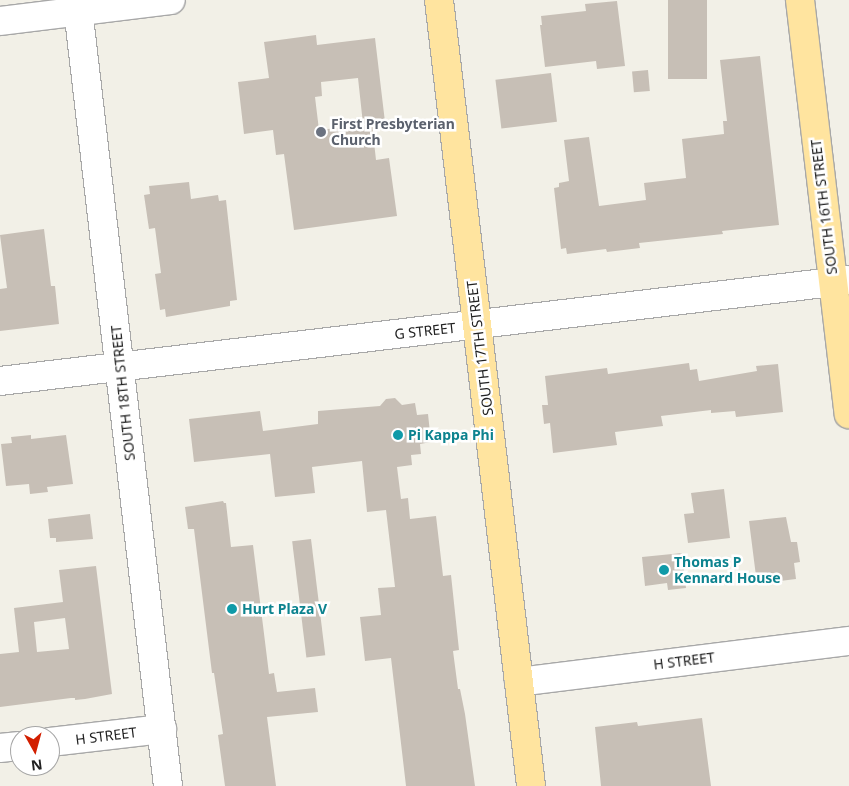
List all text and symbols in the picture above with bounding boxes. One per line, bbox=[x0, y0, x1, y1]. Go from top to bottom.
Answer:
place label: First Presbyterian Church bbox=[331, 116, 455, 148]
marker: First Presbyterian Church bbox=[315, 126, 327, 138]
street label: SOUTH 16TH STREET bbox=[807, 138, 841, 276]
street label: SOUTH 17TH STREET bbox=[463, 279, 497, 417]
street label: G STREET bbox=[394, 319, 456, 343]
street label: SOUTH 18TH STREET bbox=[108, 324, 138, 462]
place label: Pi Kappa Phi bbox=[408, 427, 494, 443]
marker: Pi Kappa Phi bbox=[392, 429, 404, 441]
place label: Thomas P Kennard House bbox=[674, 554, 781, 586]
marker: Thomas P Kennard House bbox=[658, 564, 670, 576]
place label: Hurt Plaza V bbox=[242, 601, 327, 617]
marker: Hurt Plaza V bbox=[226, 603, 238, 615]
street label: H STREET bbox=[652, 649, 716, 673]
street label: H STREET bbox=[74, 724, 138, 748]
north arrow bbox=[10, 726, 60, 776]
text: N bbox=[30, 755, 44, 776]

